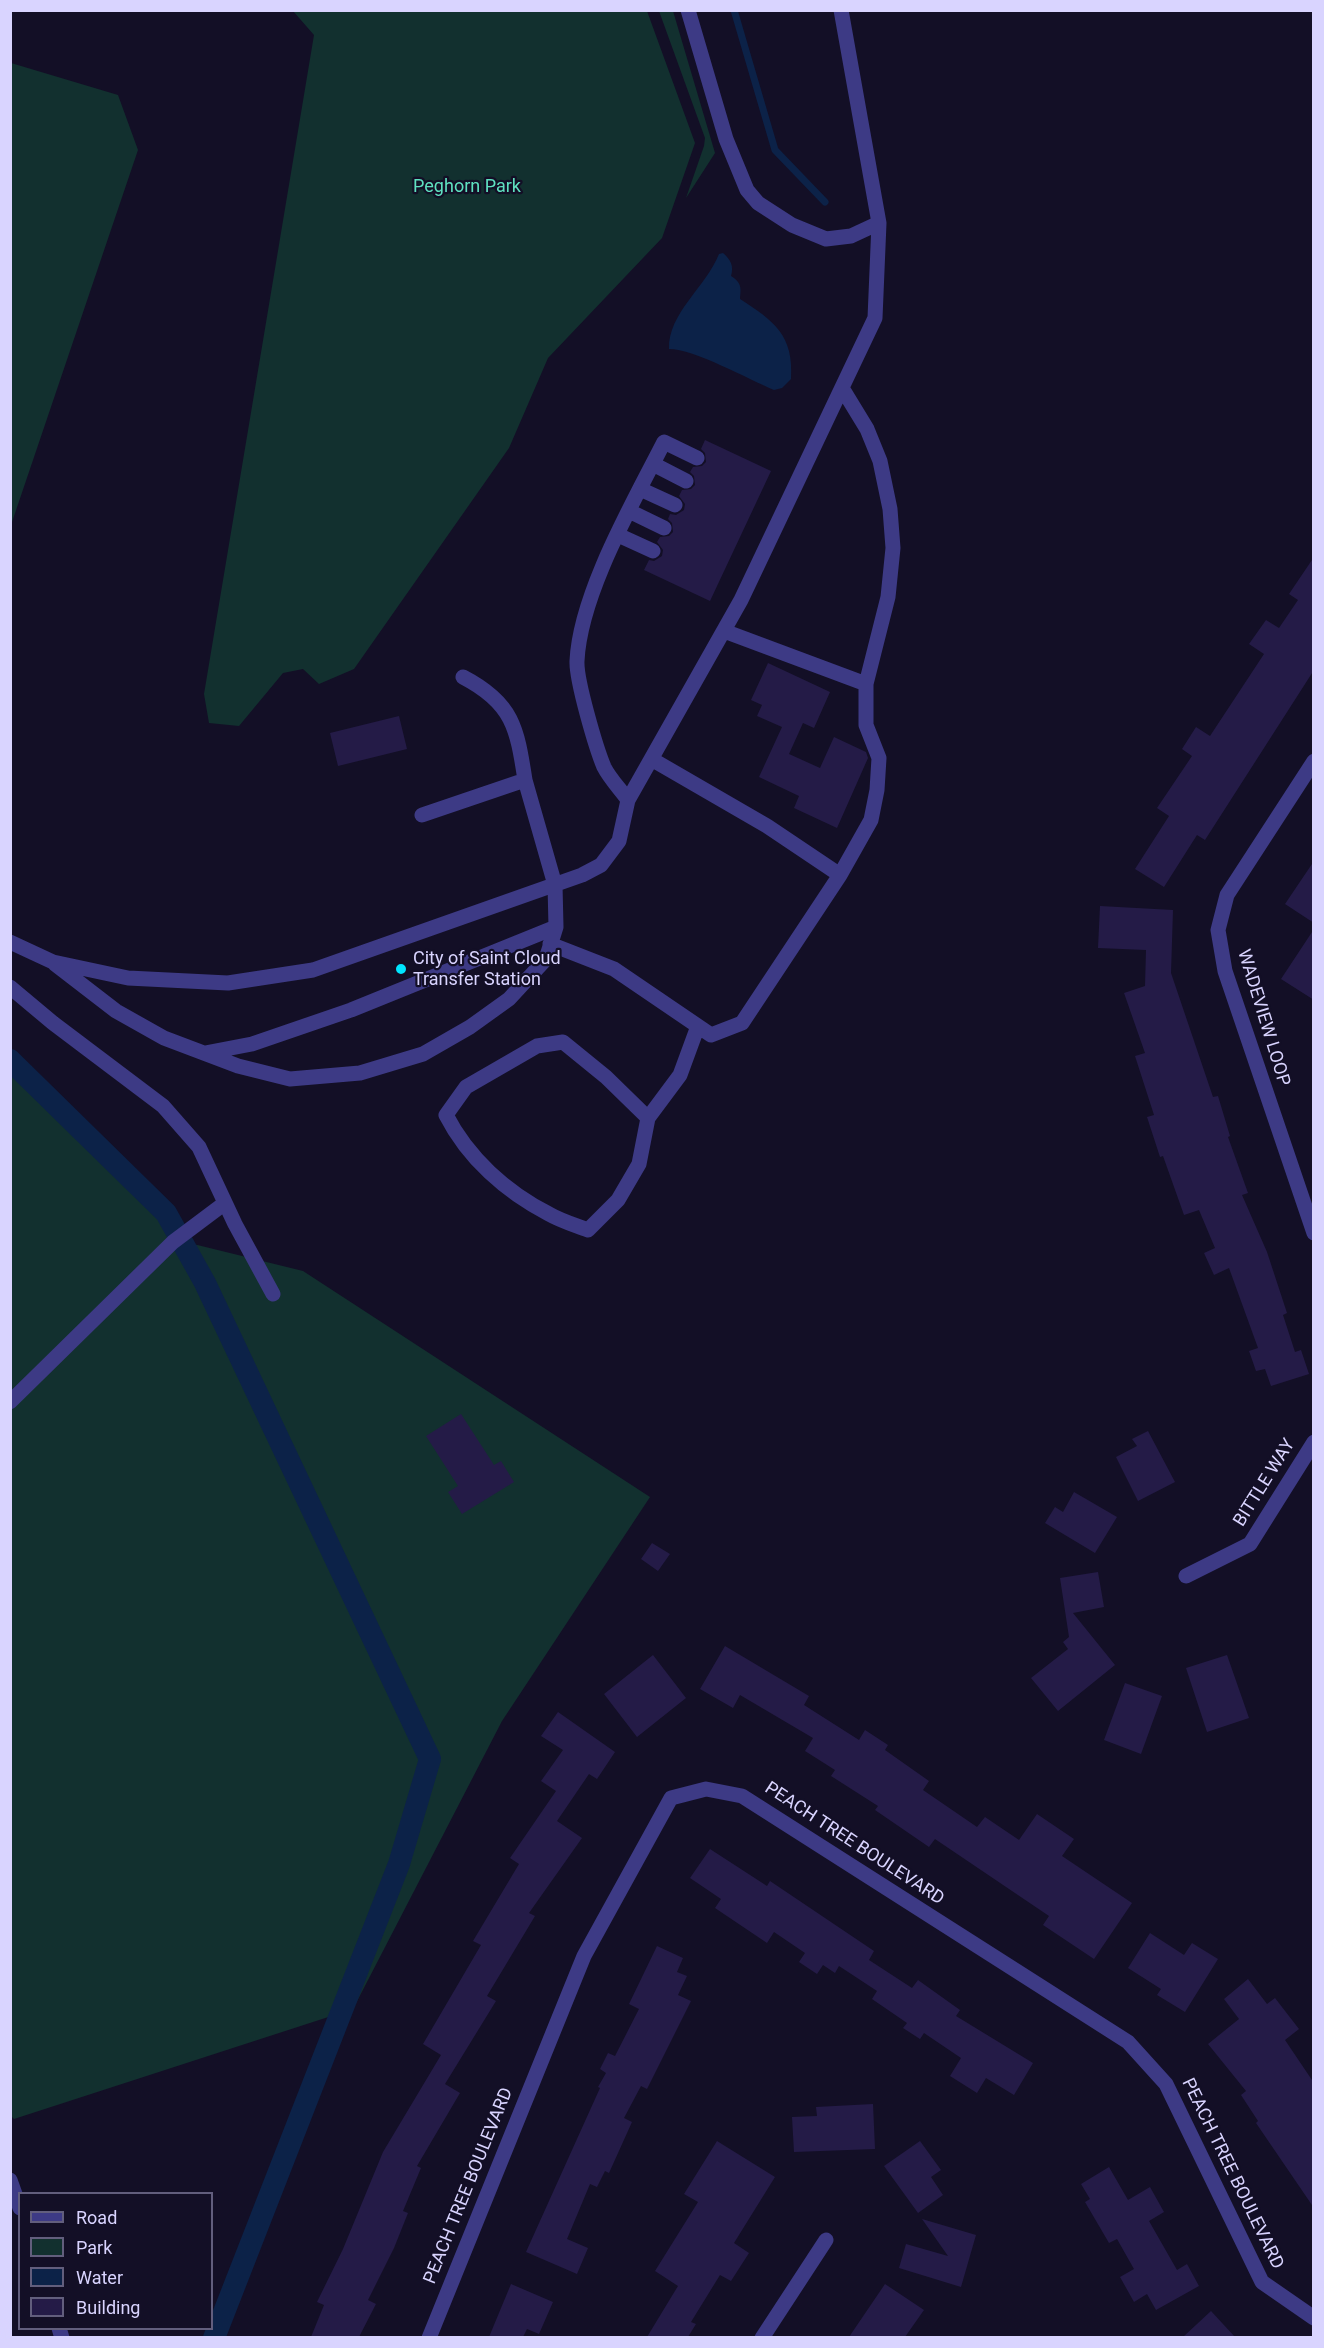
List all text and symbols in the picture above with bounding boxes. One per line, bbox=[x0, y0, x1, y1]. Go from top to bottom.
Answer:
park label: Peghorn Park bbox=[413, 176, 521, 198]
street label: WADEVIEW LOOP bbox=[1232, 947, 1294, 1089]
place label: City of Saint Cloud Transfer Station bbox=[413, 948, 561, 990]
marker: City of Saint Cloud Transfer Station bbox=[394, 962, 408, 976]
street label: BITTLE WAY bbox=[1230, 1435, 1300, 1531]
street label: PEACH TREE BOULEVARD bbox=[760, 1778, 948, 1910]
street label: PEACH TREE BOULEVARD bbox=[1176, 2075, 1288, 2273]
street label: PEACH TREE BOULEVARD bbox=[420, 2085, 518, 2287]
legend bbox=[18, 2192, 213, 2330]
text: Road bbox=[76, 2207, 117, 2228]
text: Park bbox=[76, 2237, 112, 2258]
text: Water bbox=[76, 2267, 123, 2288]
text: Building bbox=[76, 2297, 140, 2318]

